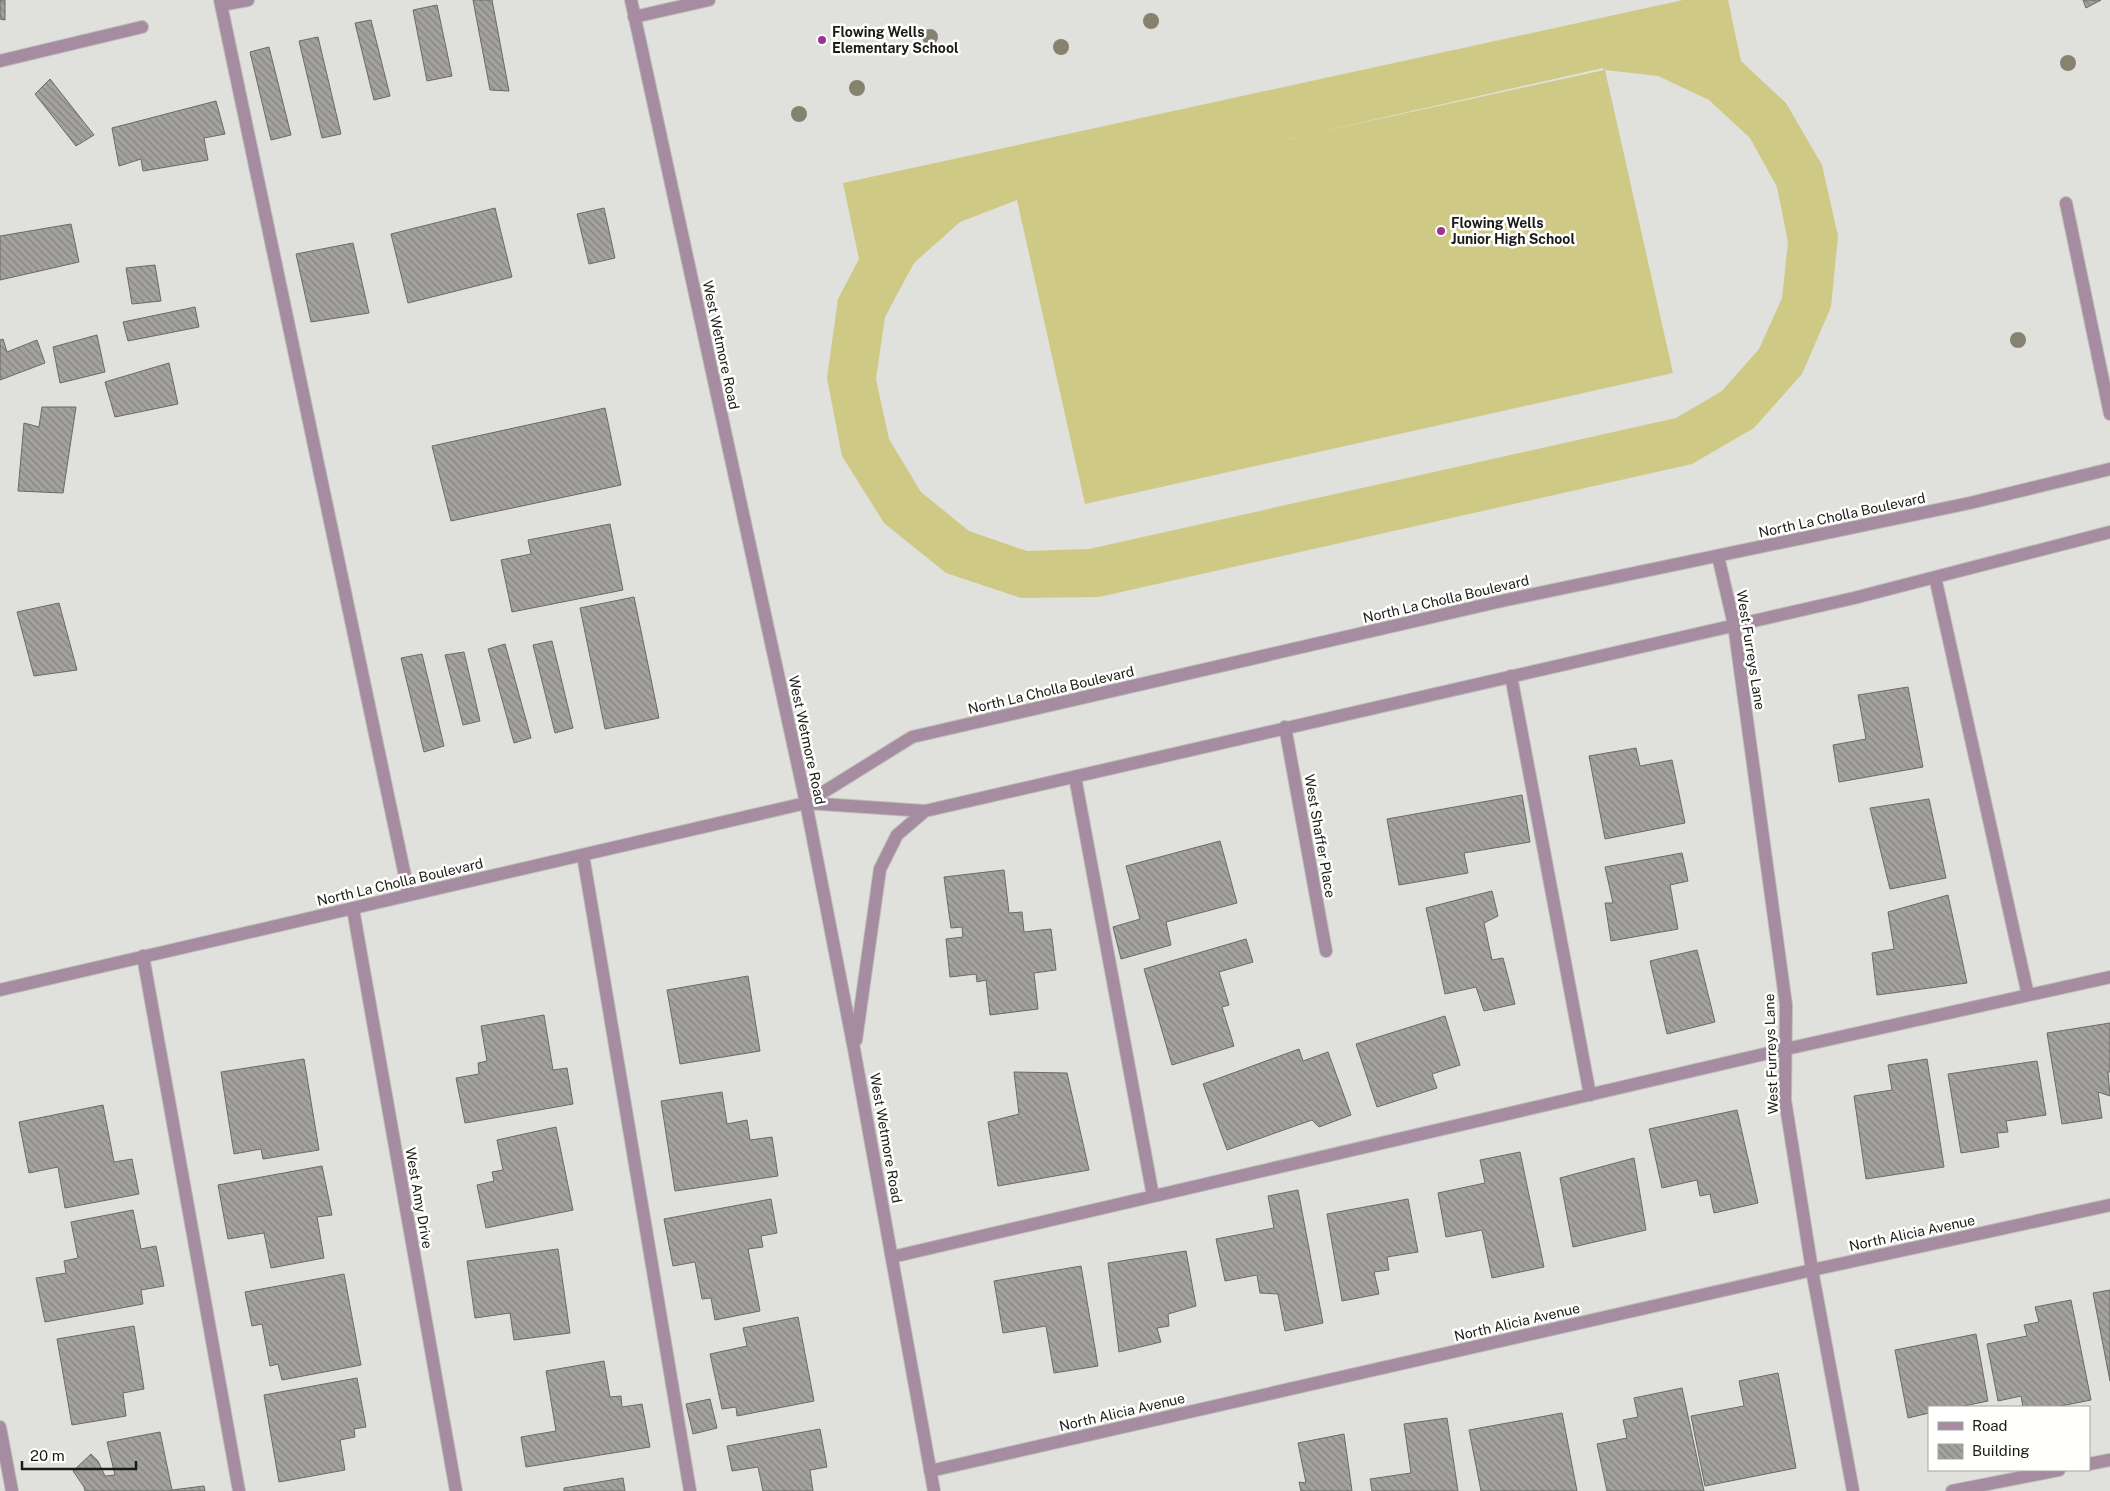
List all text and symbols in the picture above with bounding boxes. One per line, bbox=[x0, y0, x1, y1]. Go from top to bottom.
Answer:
place label: Flowing Wells Elementary School bbox=[832, 24, 959, 56]
marker: Flowing Wells Elementary School bbox=[816, 34, 828, 46]
place label: Flowing Wells Junior High School bbox=[1451, 215, 1575, 247]
marker: Flowing Wells Junior High School bbox=[1435, 225, 1447, 237]
street label: West Wetmore Road bbox=[699, 279, 743, 411]
street label: North La Cholla Boulevard bbox=[1757, 489, 1927, 541]
street label: North La Cholla Boulevard bbox=[1361, 572, 1531, 626]
street label: West Furreys Lane bbox=[1734, 589, 1768, 711]
street label: North La Cholla Boulevard bbox=[966, 663, 1136, 717]
street label: West Wetmore Road bbox=[785, 674, 829, 806]
street label: West Shaffer Place bbox=[1301, 773, 1339, 899]
street label: North La Cholla Boulevard bbox=[315, 855, 485, 909]
street label: West Furreys Lane bbox=[1761, 993, 1781, 1115]
street label: West Wetmore Road bbox=[867, 1072, 905, 1204]
street label: West Amy Drive bbox=[402, 1146, 436, 1250]
street label: North Alicia Avenue bbox=[1848, 1212, 1976, 1254]
street label: North Alicia Avenue bbox=[1453, 1300, 1581, 1344]
street label: North Alicia Avenue bbox=[1058, 1390, 1186, 1434]
legend bbox=[1928, 1406, 2090, 1471]
text: Road bbox=[1972, 1417, 2008, 1434]
scale bar bbox=[22, 1438, 136, 1470]
text: Building bbox=[1972, 1442, 2030, 1459]
text: 20 m bbox=[30, 1447, 65, 1464]

